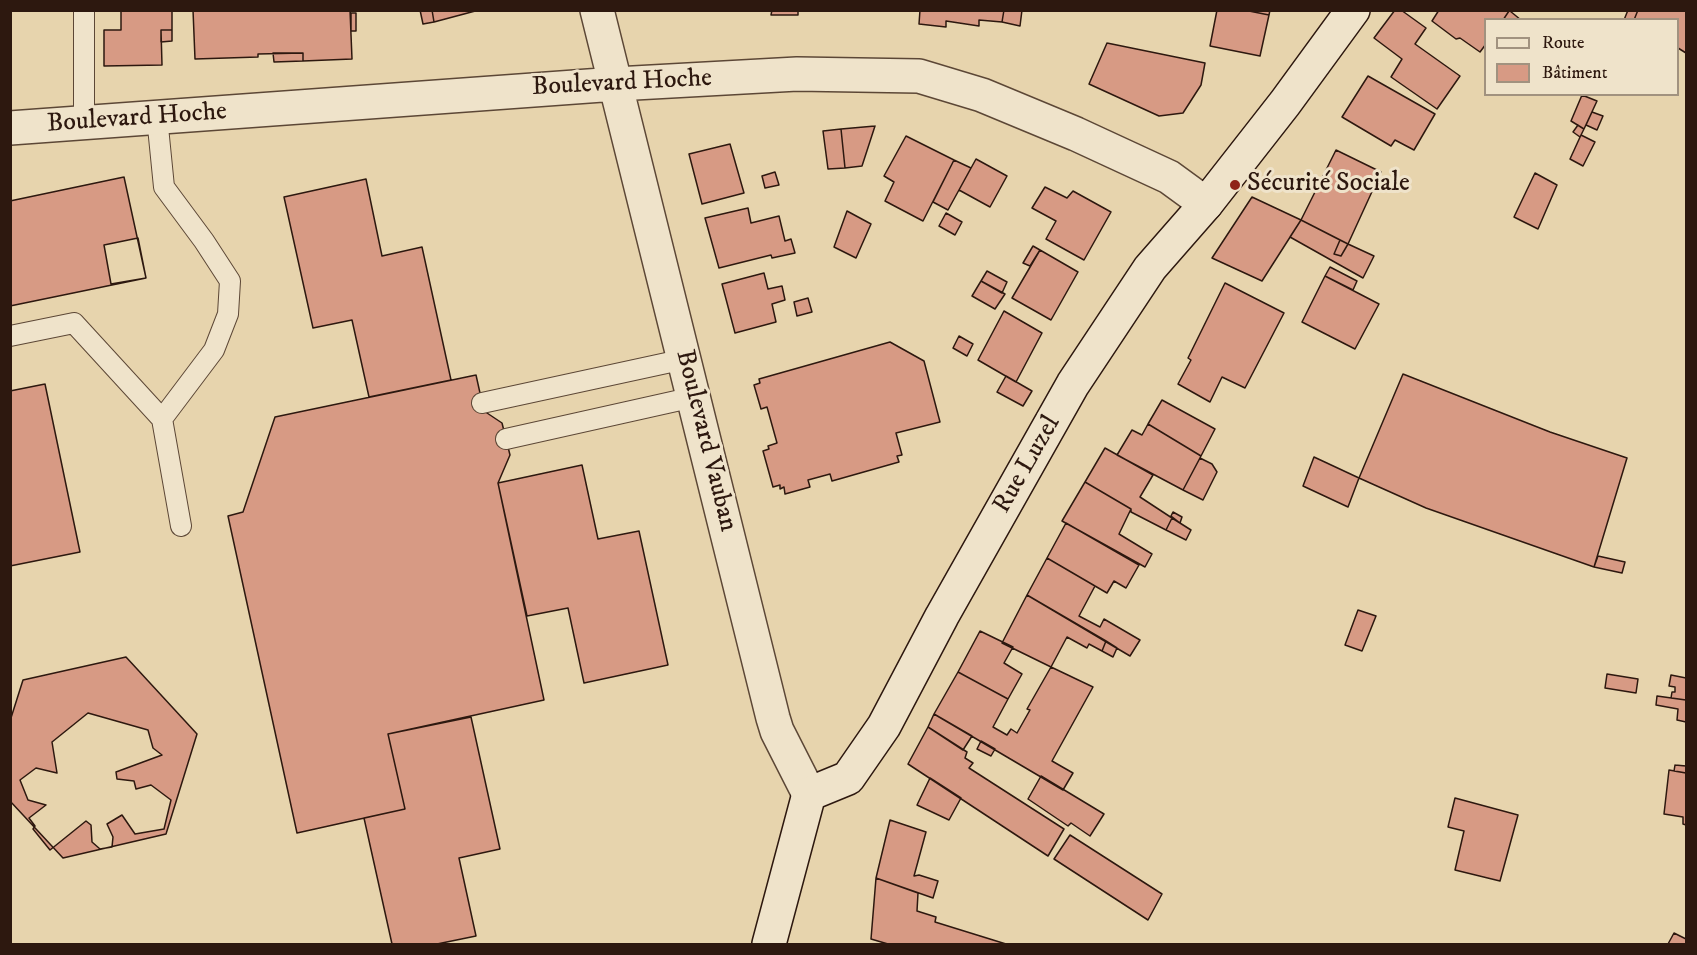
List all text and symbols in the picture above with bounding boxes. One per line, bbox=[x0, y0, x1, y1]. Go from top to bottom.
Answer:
legend bbox=[1484, 18, 1679, 96]
text: Route bbox=[1542, 32, 1585, 54]
text: Bâtiment bbox=[1542, 62, 1607, 84]
street label: Boulevard Hoche bbox=[531, 64, 713, 104]
street label: Boulevard Hoche bbox=[46, 97, 228, 141]
place label: Sécurité Sociale bbox=[1247, 169, 1410, 201]
marker: Sécurité Sociale bbox=[1228, 178, 1242, 192]
street label: Boulevard Vauban bbox=[667, 347, 743, 535]
street label: Rue Luzel bbox=[988, 411, 1068, 519]

